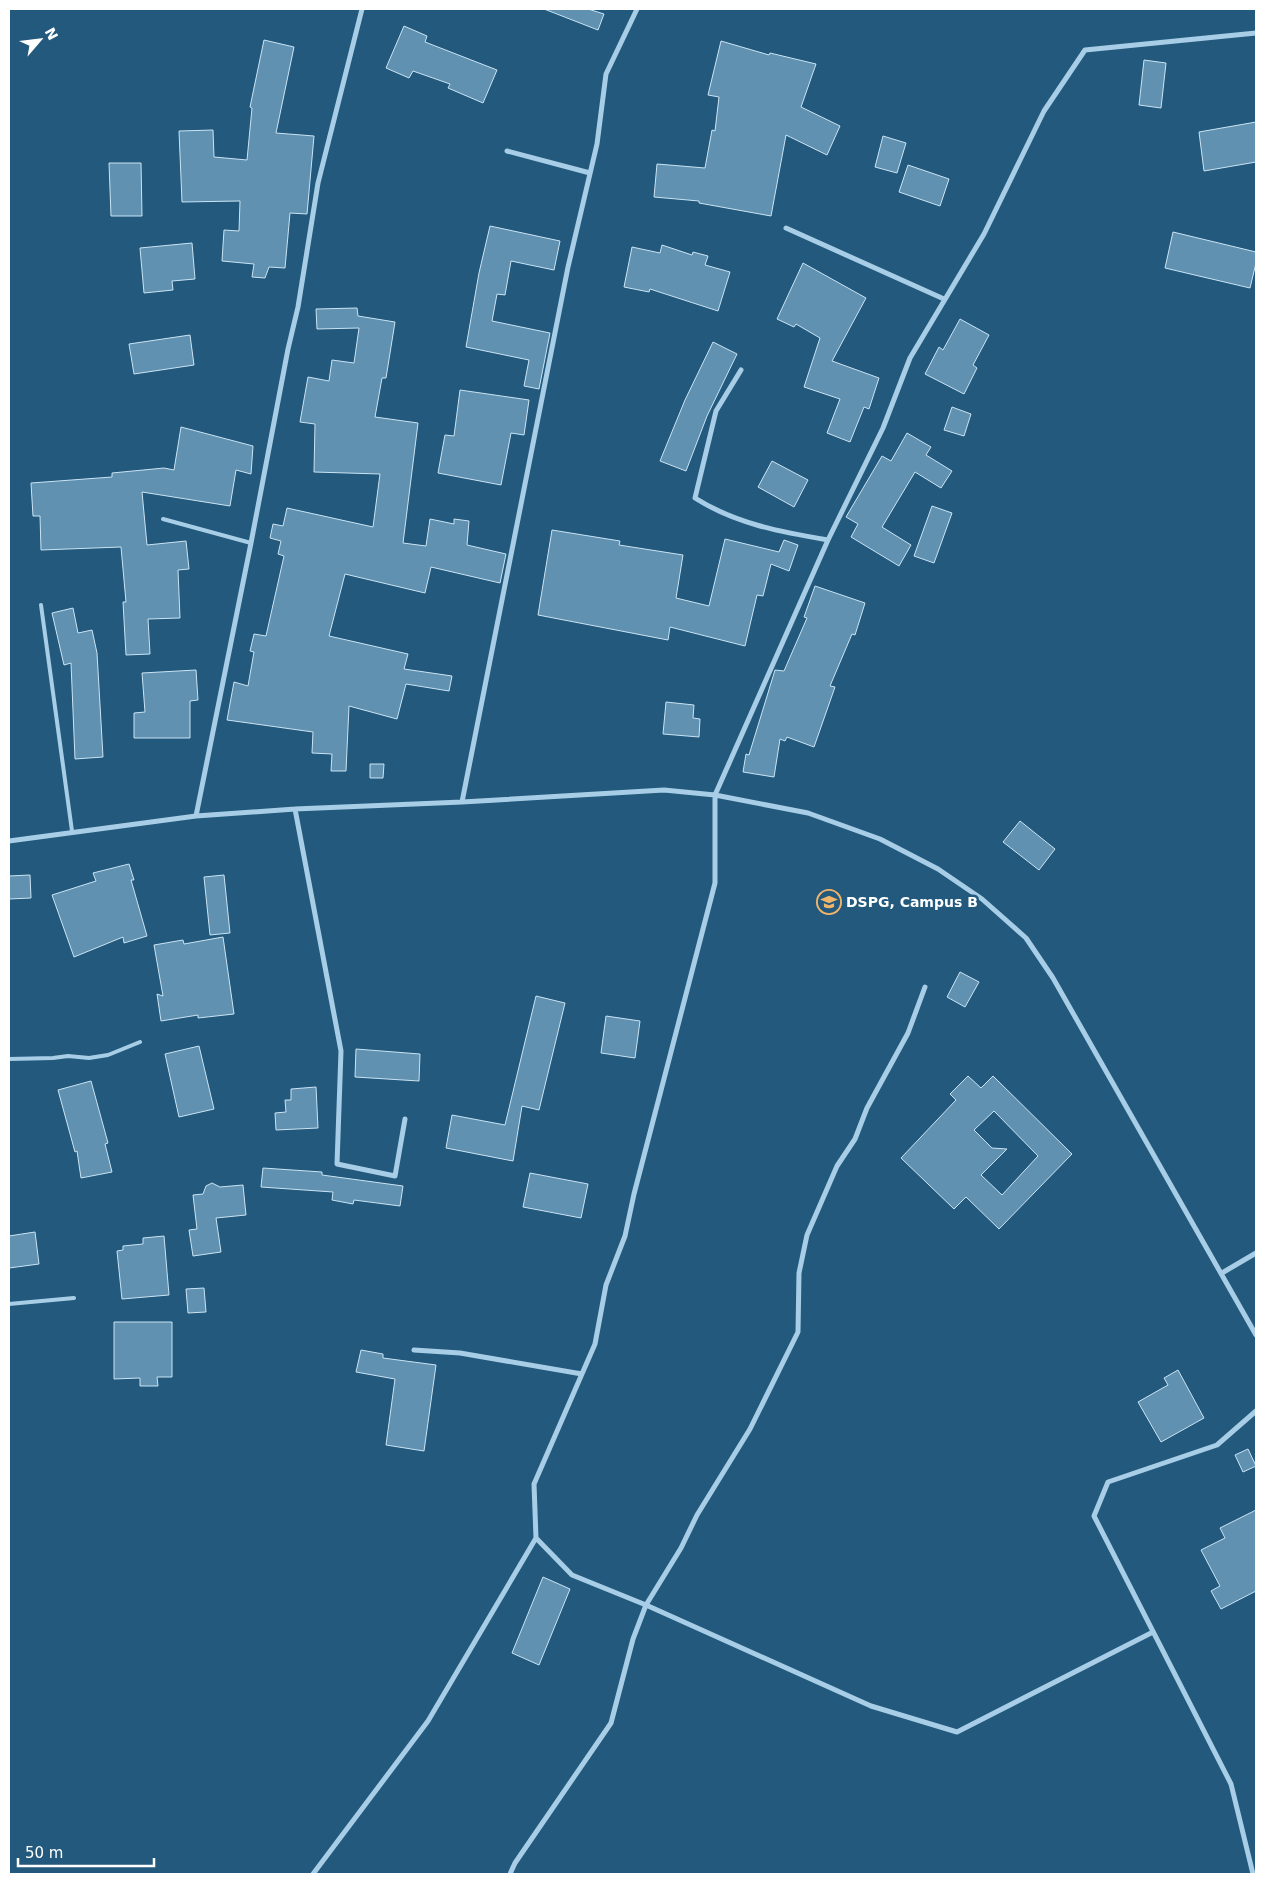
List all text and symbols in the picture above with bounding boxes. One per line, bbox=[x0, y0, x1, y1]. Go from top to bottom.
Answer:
north arrow bbox=[15, 15, 65, 65]
text: N bbox=[42, 25, 61, 43]
school or university icon: DSPG, Campus B bbox=[816, 889, 842, 915]
place label: DSPG, Campus B bbox=[846, 894, 978, 910]
scale bar bbox=[18, 1836, 154, 1868]
text: 50 m bbox=[25, 1844, 63, 1862]

